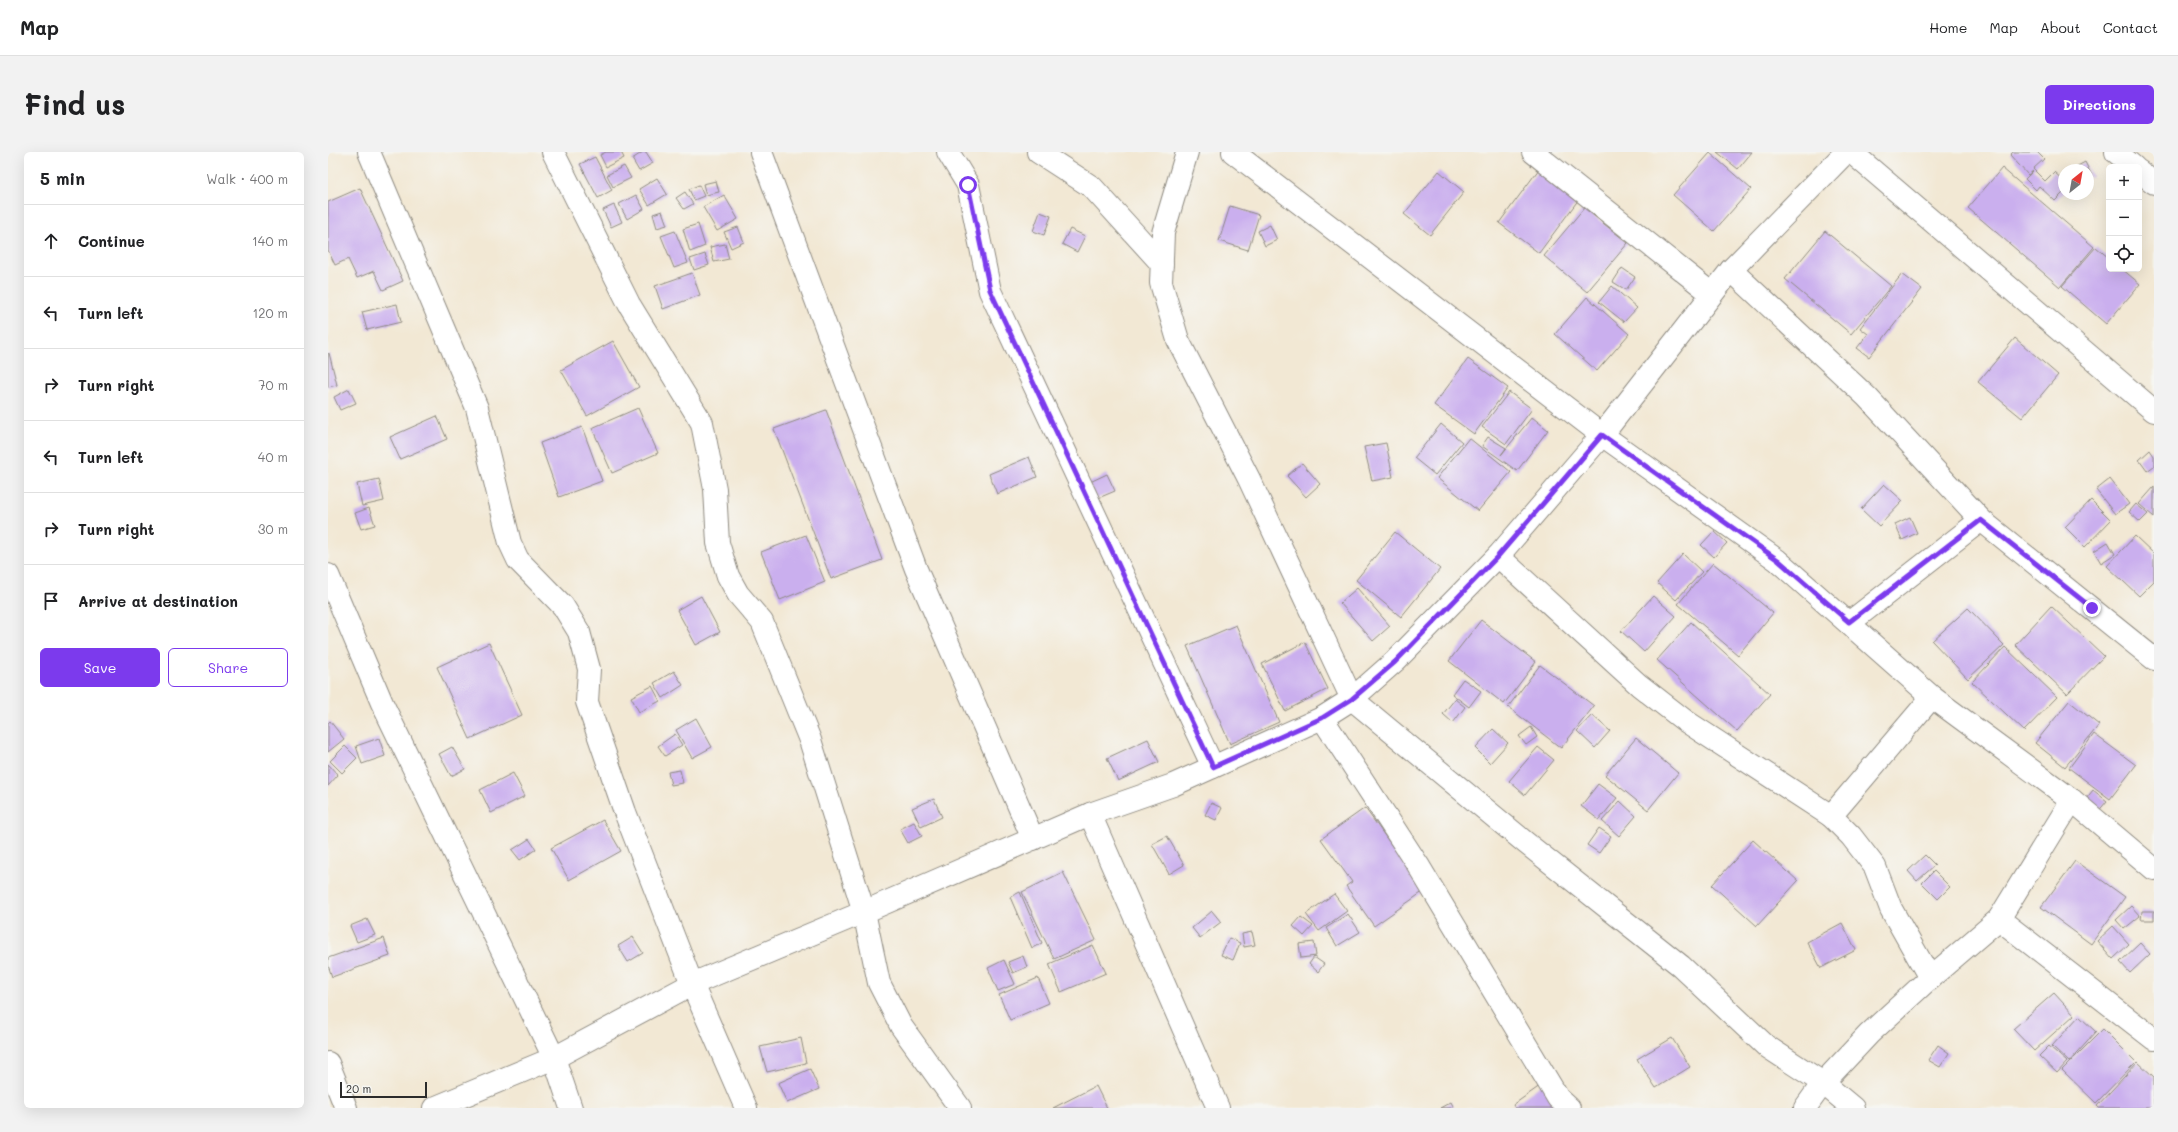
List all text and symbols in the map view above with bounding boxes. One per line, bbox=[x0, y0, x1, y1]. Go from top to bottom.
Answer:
text: Map bbox=[20, 15, 59, 40]
text: Home bbox=[1929, 18, 1967, 37]
text: Map bbox=[1989, 18, 2018, 37]
text: About bbox=[2040, 18, 2081, 37]
text: Contact bbox=[2103, 18, 2158, 37]
button: Directions bbox=[2045, 85, 2154, 124]
text: Find us bbox=[24, 86, 125, 122]
north arrow bbox=[2058, 164, 2094, 200]
map controls bbox=[2106, 164, 2142, 272]
button: + bbox=[2106, 164, 2142, 200]
text: 5 min bbox=[40, 167, 85, 189]
text: Walk · 400 m bbox=[206, 170, 288, 187]
route start bbox=[959, 176, 977, 194]
button: − bbox=[2106, 200, 2142, 236]
icon: ahead bbox=[40, 230, 62, 252]
text: Continue bbox=[78, 231, 145, 251]
text: 140 m bbox=[252, 232, 288, 249]
button: locate bbox=[2106, 236, 2142, 272]
icon: left bbox=[40, 302, 62, 324]
text: Turn left bbox=[78, 303, 143, 323]
text: 120 m bbox=[252, 304, 288, 321]
icon: right bbox=[40, 374, 62, 396]
text: Turn right bbox=[78, 375, 155, 395]
text: 70 m bbox=[258, 376, 288, 393]
icon: left bbox=[40, 446, 62, 468]
text: Turn left bbox=[78, 447, 143, 467]
text: 40 m bbox=[258, 448, 288, 465]
icon: right bbox=[40, 518, 62, 540]
text: Turn right bbox=[78, 519, 155, 539]
text: 30 m bbox=[258, 520, 288, 537]
icon: arrive bbox=[40, 590, 62, 612]
text: Arrive at destination bbox=[78, 591, 238, 611]
route end bbox=[2083, 599, 2101, 617]
button: Save bbox=[40, 648, 160, 687]
button: Share bbox=[168, 648, 288, 687]
scale bar bbox=[340, 1080, 427, 1099]
text: 20 m bbox=[346, 1081, 371, 1096]

